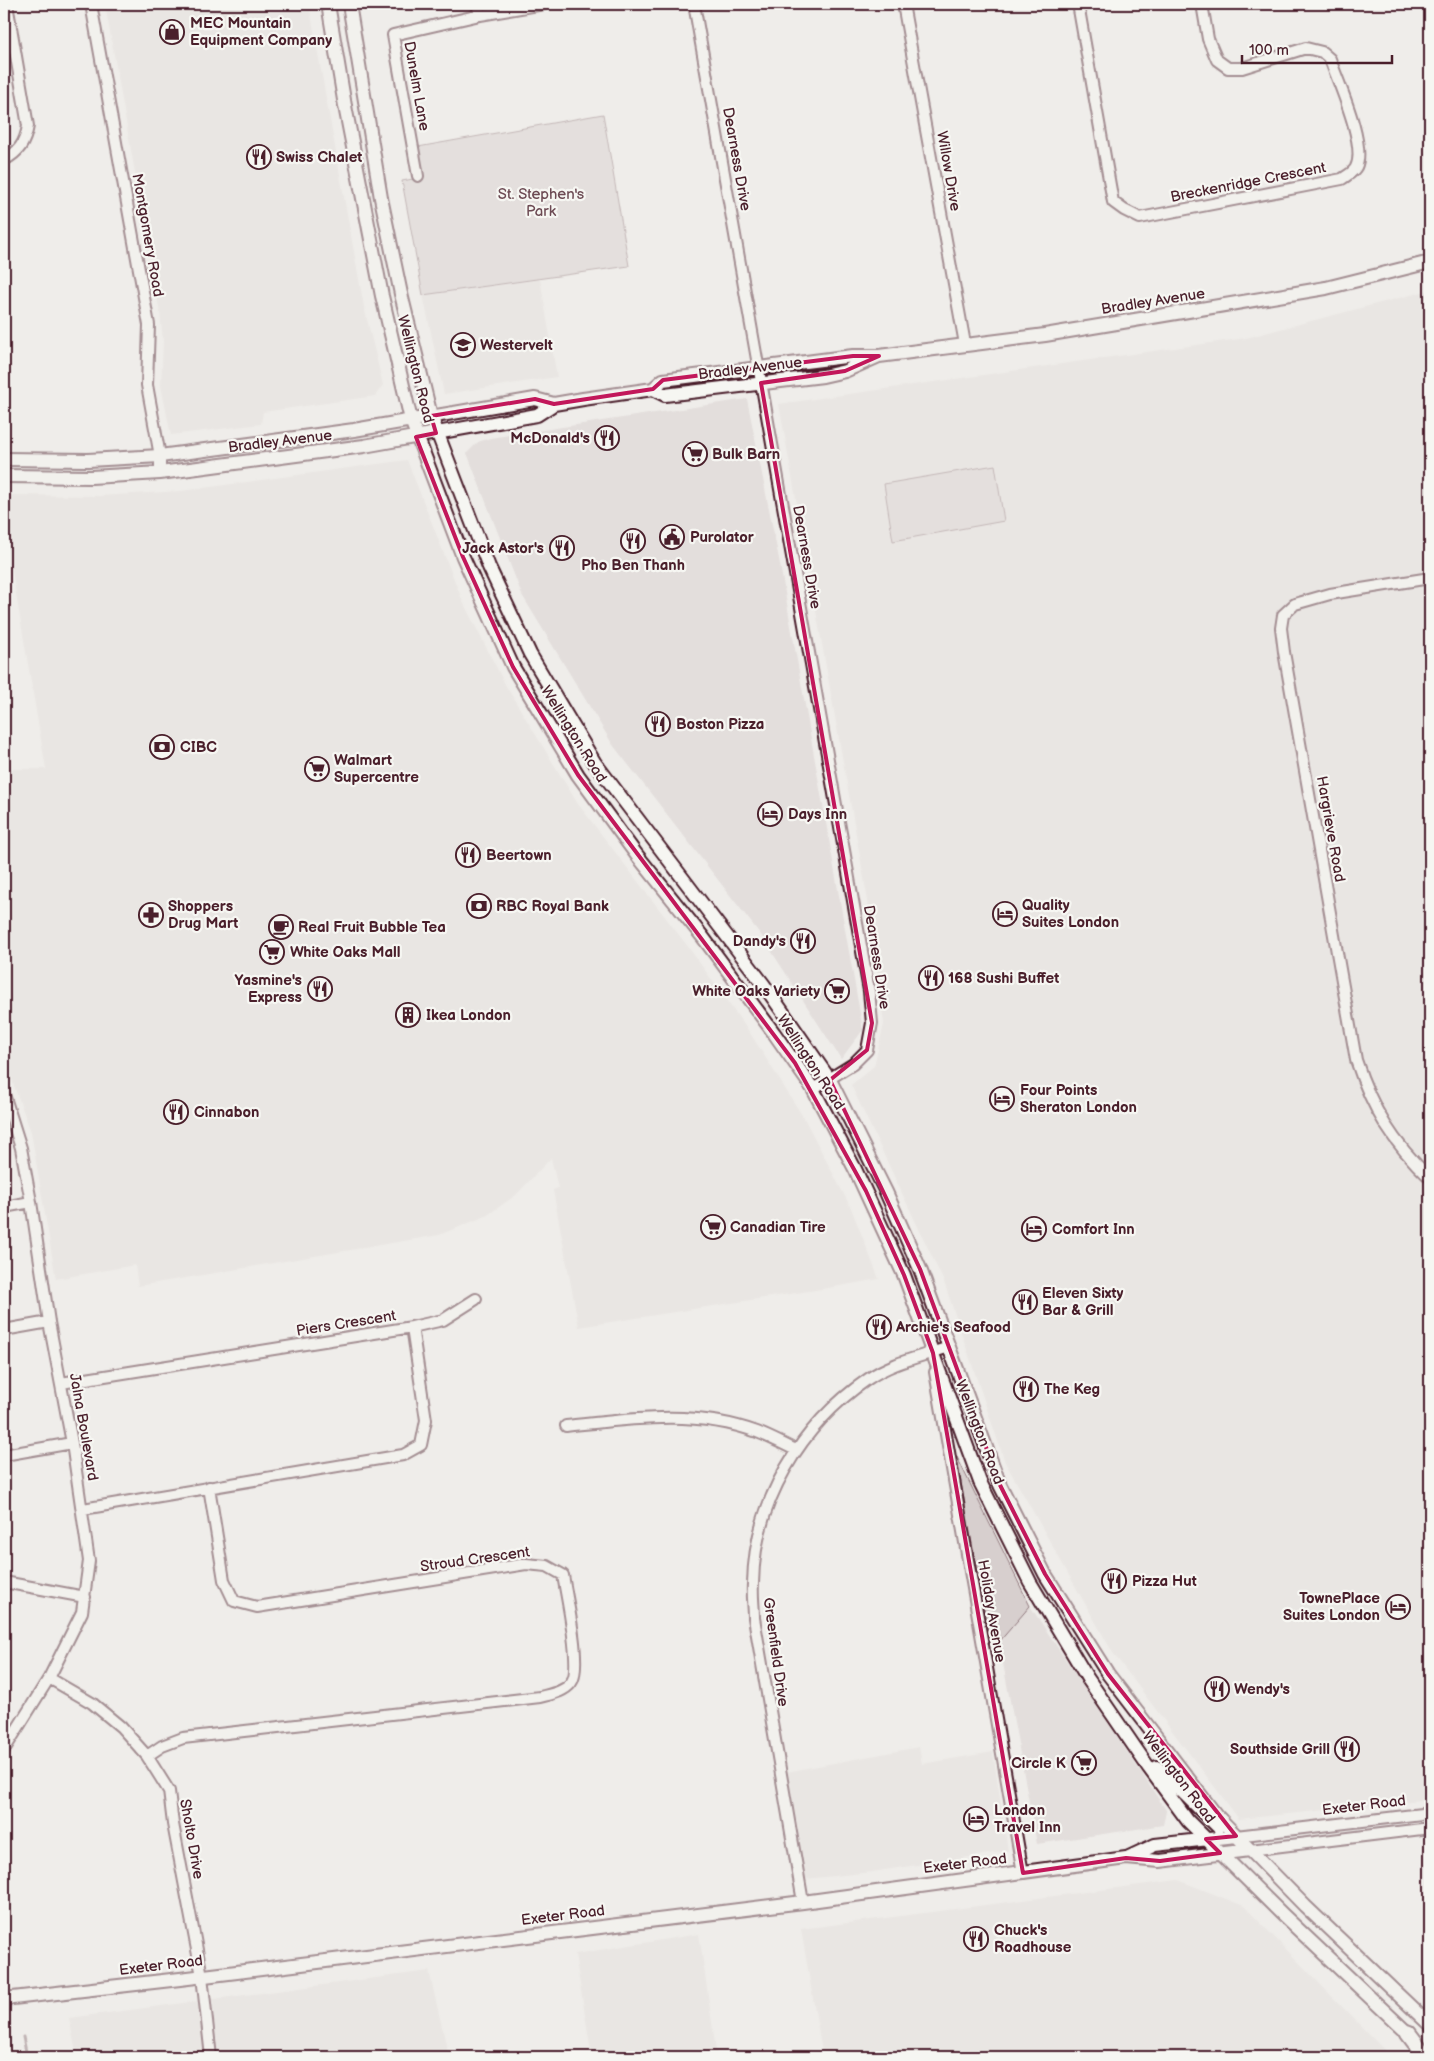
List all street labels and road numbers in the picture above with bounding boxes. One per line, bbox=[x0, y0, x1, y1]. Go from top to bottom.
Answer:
street label: Dunelm Lane bbox=[399, 40, 434, 132]
street label: Dearness Drive bbox=[718, 106, 755, 213]
street label: Willow Drive bbox=[932, 130, 965, 213]
street label: Breckenridge Crescent bbox=[1169, 158, 1328, 207]
street label: Montgomery Road bbox=[127, 172, 168, 298]
street label: Bradley Avenue bbox=[1100, 284, 1206, 319]
street label: Wellington Road bbox=[393, 313, 438, 425]
street label: Bradley Avenue bbox=[697, 353, 803, 384]
street label: Bradley Avenue bbox=[227, 426, 333, 457]
street label: Dearness Drive bbox=[788, 504, 825, 611]
street label: Wellington Road bbox=[536, 682, 611, 786]
street label: Hargrieve Road bbox=[1312, 775, 1349, 884]
street label: Dearness Drive bbox=[859, 904, 894, 1011]
street label: Wellington Road bbox=[773, 1011, 849, 1114]
street label: Piers Crescent bbox=[295, 1306, 398, 1341]
street label: Jalna Boulevard bbox=[65, 1372, 102, 1482]
street label: Wellington Road bbox=[951, 1377, 1008, 1487]
street label: Stroud Crescent bbox=[419, 1542, 531, 1577]
street label: Holiday Avenue bbox=[973, 1558, 1010, 1664]
street label: Greenfield Drive bbox=[758, 1596, 793, 1708]
street label: Wellington Road bbox=[1138, 1727, 1219, 1827]
street label: Exeter Road bbox=[1321, 1791, 1407, 1820]
street label: Sholto Drive bbox=[175, 1797, 208, 1881]
street label: Exeter Road bbox=[922, 1849, 1008, 1878]
street label: Exeter Road bbox=[520, 1901, 606, 1930]
street label: Exeter Road bbox=[118, 1951, 204, 1980]

